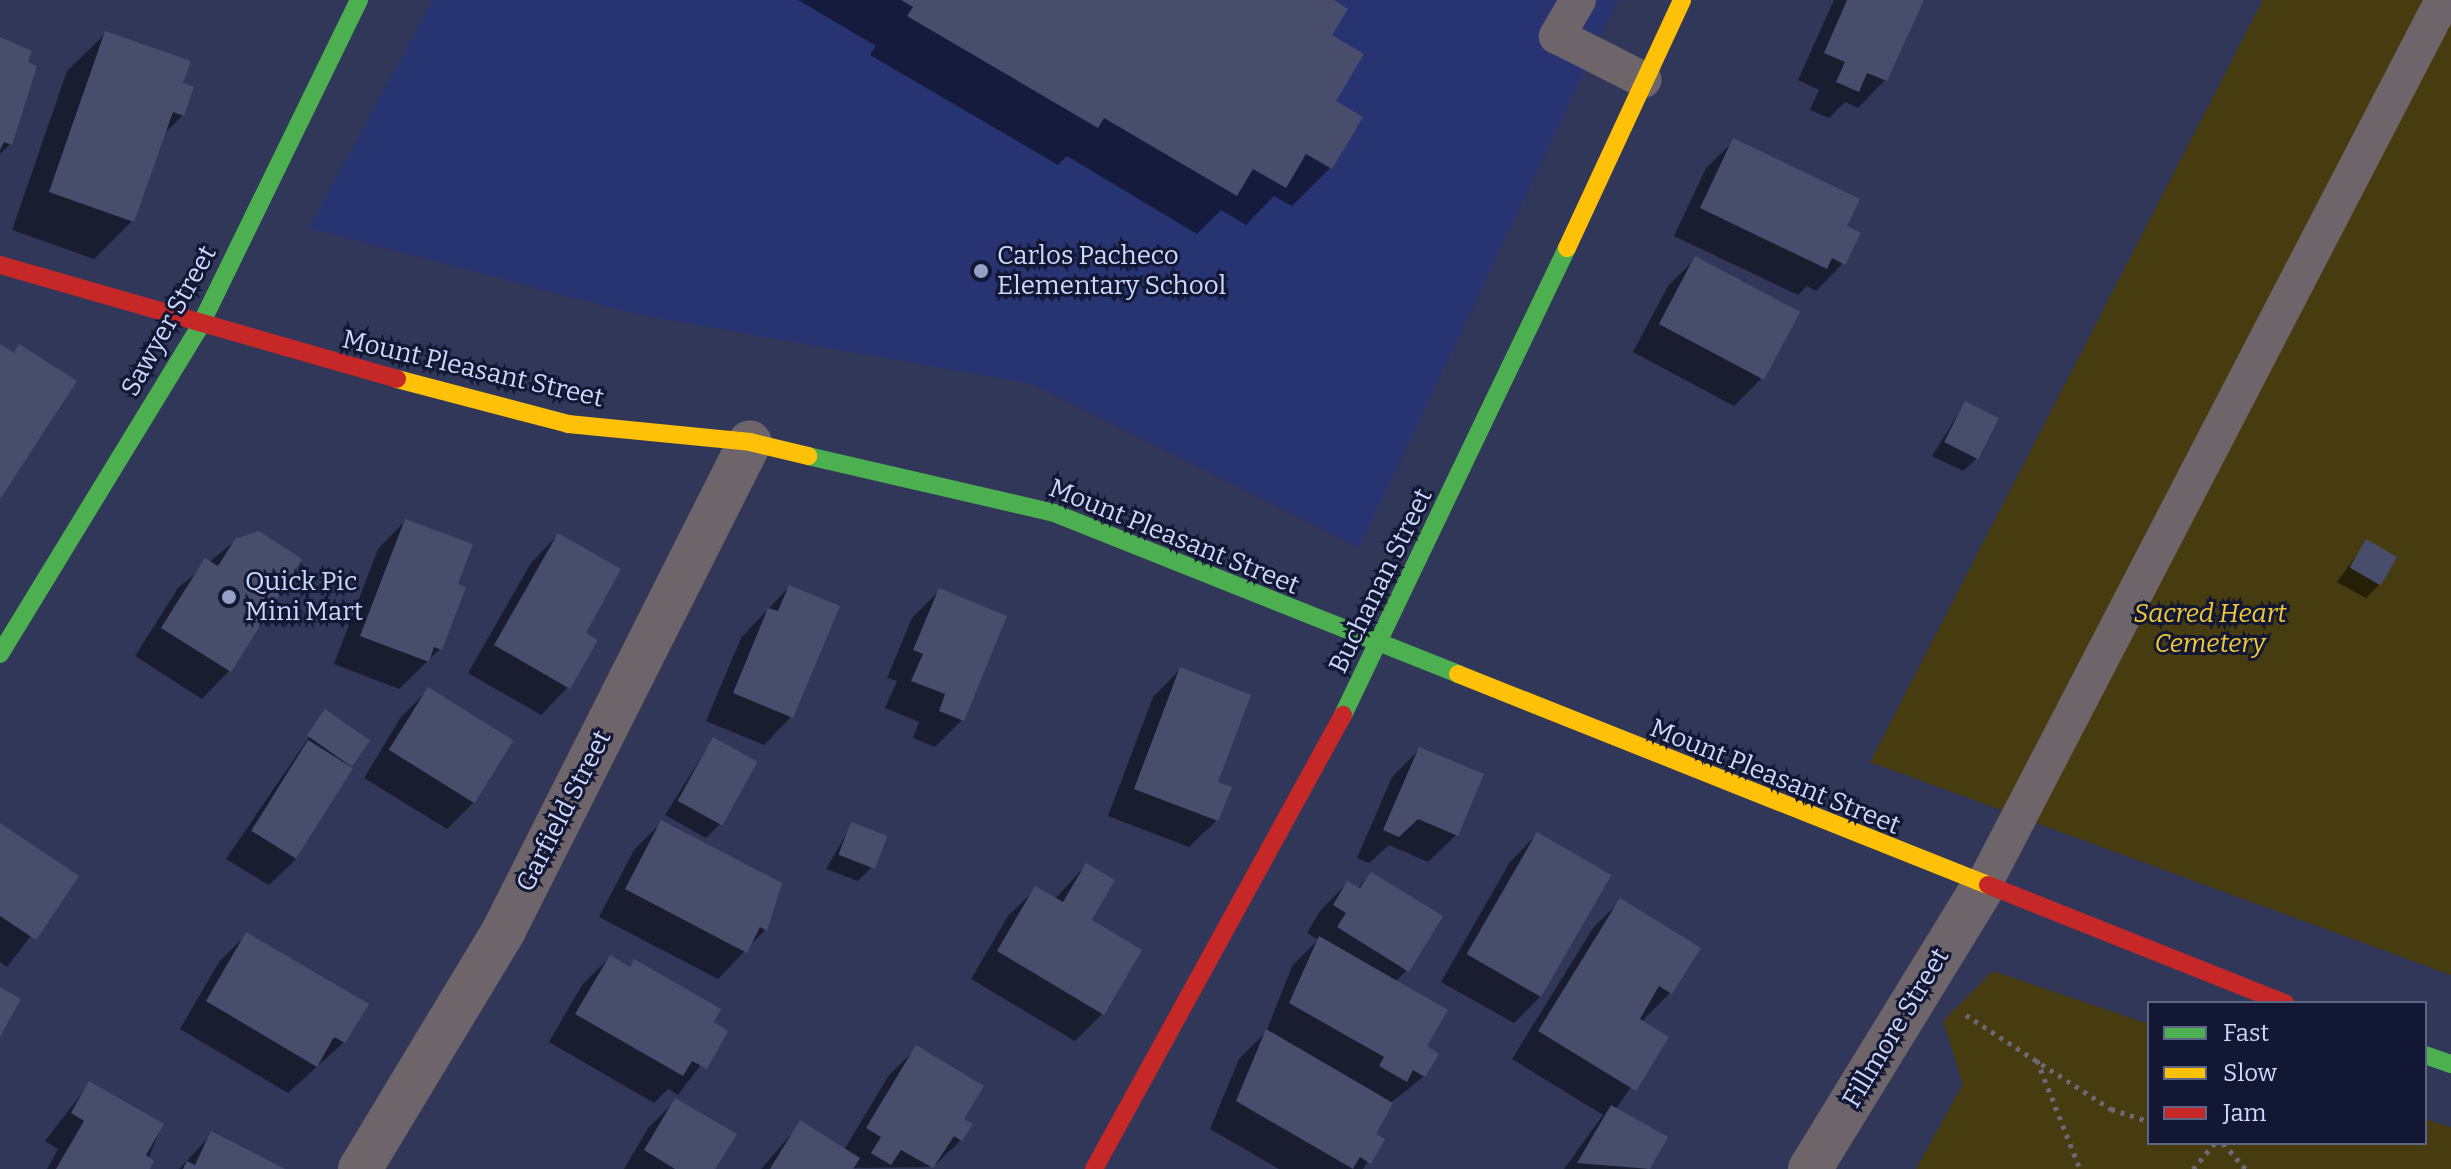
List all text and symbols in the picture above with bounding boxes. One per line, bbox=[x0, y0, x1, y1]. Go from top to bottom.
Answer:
street label: Sawyer Street bbox=[115, 240, 223, 402]
place label: Carlos Pacheco Elementary School bbox=[997, 240, 1226, 302]
marker: Carlos Pacheco Elementary School bbox=[972, 262, 990, 280]
street label: Mount Pleasant Street bbox=[339, 324, 607, 414]
street label: Mount Pleasant Street bbox=[1044, 473, 1304, 601]
street label: Buchanan Street bbox=[1323, 484, 1439, 678]
place label: Quick Pic Mini Mart bbox=[245, 566, 363, 628]
marker: Quick Pic Mini Mart bbox=[220, 588, 238, 606]
park label: Sacred Heart Cemetery bbox=[2133, 598, 2287, 660]
street label: Mount Pleasant Street bbox=[1645, 713, 1905, 841]
street label: Garfield Street bbox=[510, 725, 618, 897]
street label: Fillmore Street bbox=[1836, 943, 1956, 1113]
legend bbox=[2147, 1001, 2427, 1145]
text: Fast bbox=[2223, 1019, 2269, 1047]
text: Slow bbox=[2223, 1059, 2277, 1087]
text: Jam bbox=[2223, 1099, 2266, 1127]

